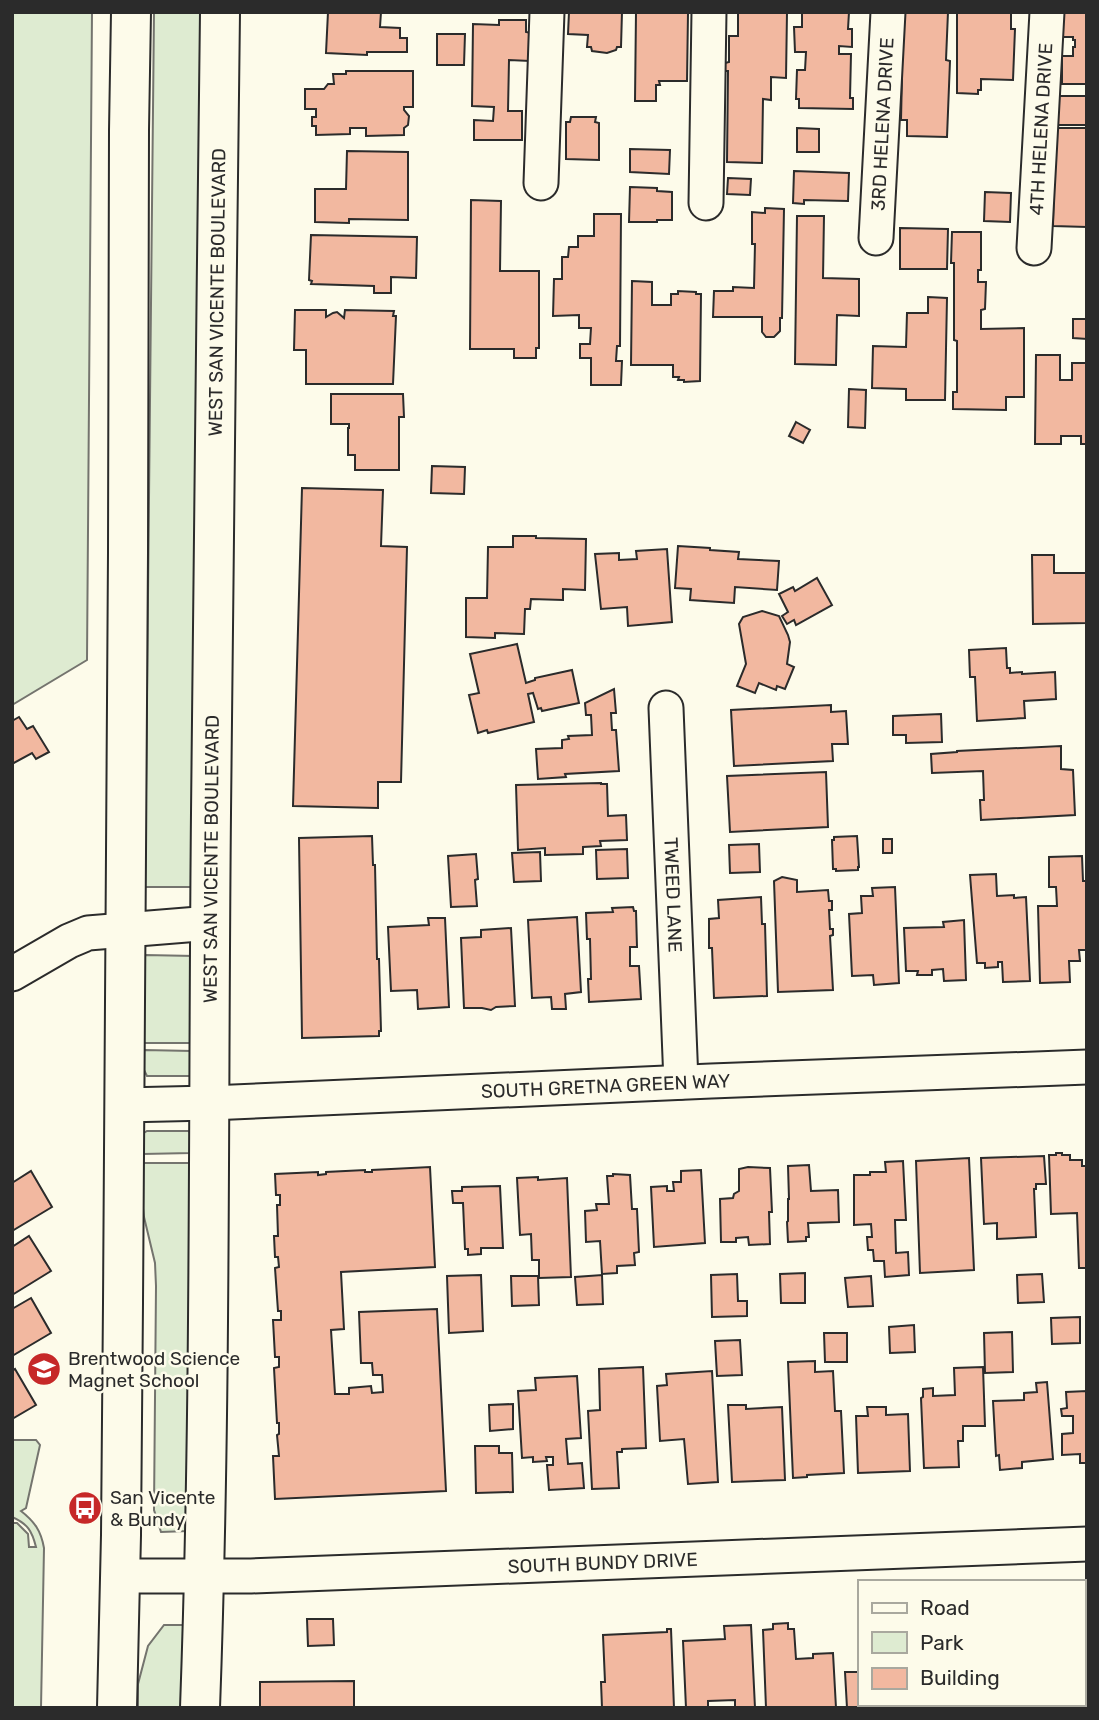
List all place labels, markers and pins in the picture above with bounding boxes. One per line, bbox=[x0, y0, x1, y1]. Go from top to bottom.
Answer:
place label: Brentwood Science Magnet School bbox=[68, 1347, 240, 1392]
school or university icon: Brentwood Science Magnet School bbox=[25, 1350, 63, 1388]
place label: San Vicente & Bundy bbox=[110, 1486, 216, 1531]
bus stop icon: San Vicente & Bundy bbox=[66, 1489, 104, 1527]

